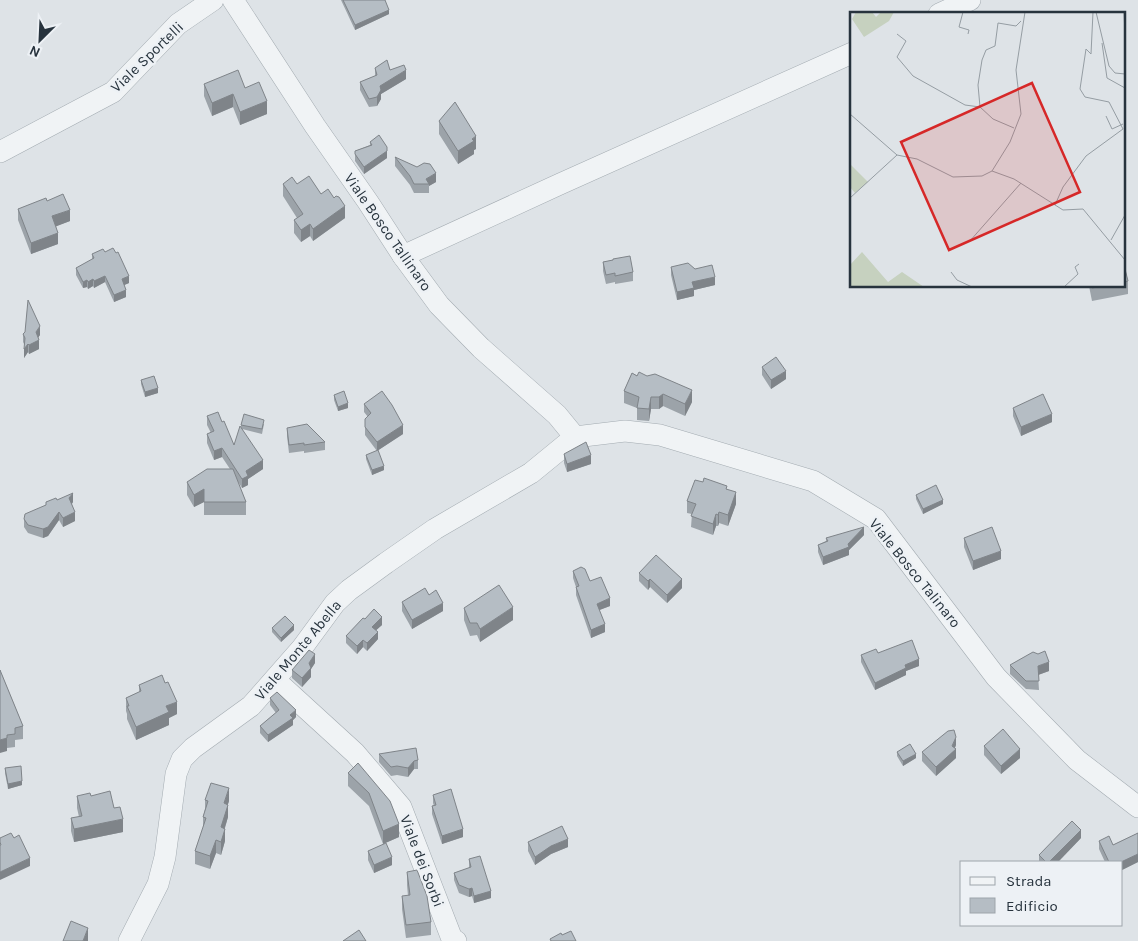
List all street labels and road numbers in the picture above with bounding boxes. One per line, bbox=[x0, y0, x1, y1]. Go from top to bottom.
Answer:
street label: Viale Sportelli bbox=[107, 18, 187, 96]
street label: Viale Bosco Tallinaro bbox=[341, 170, 435, 294]
street label: Viale Bosco Talinaro bbox=[865, 515, 965, 631]
street label: Viale Monte Abella bbox=[251, 596, 345, 704]
street label: Viale dei Sorbi bbox=[396, 812, 448, 910]

